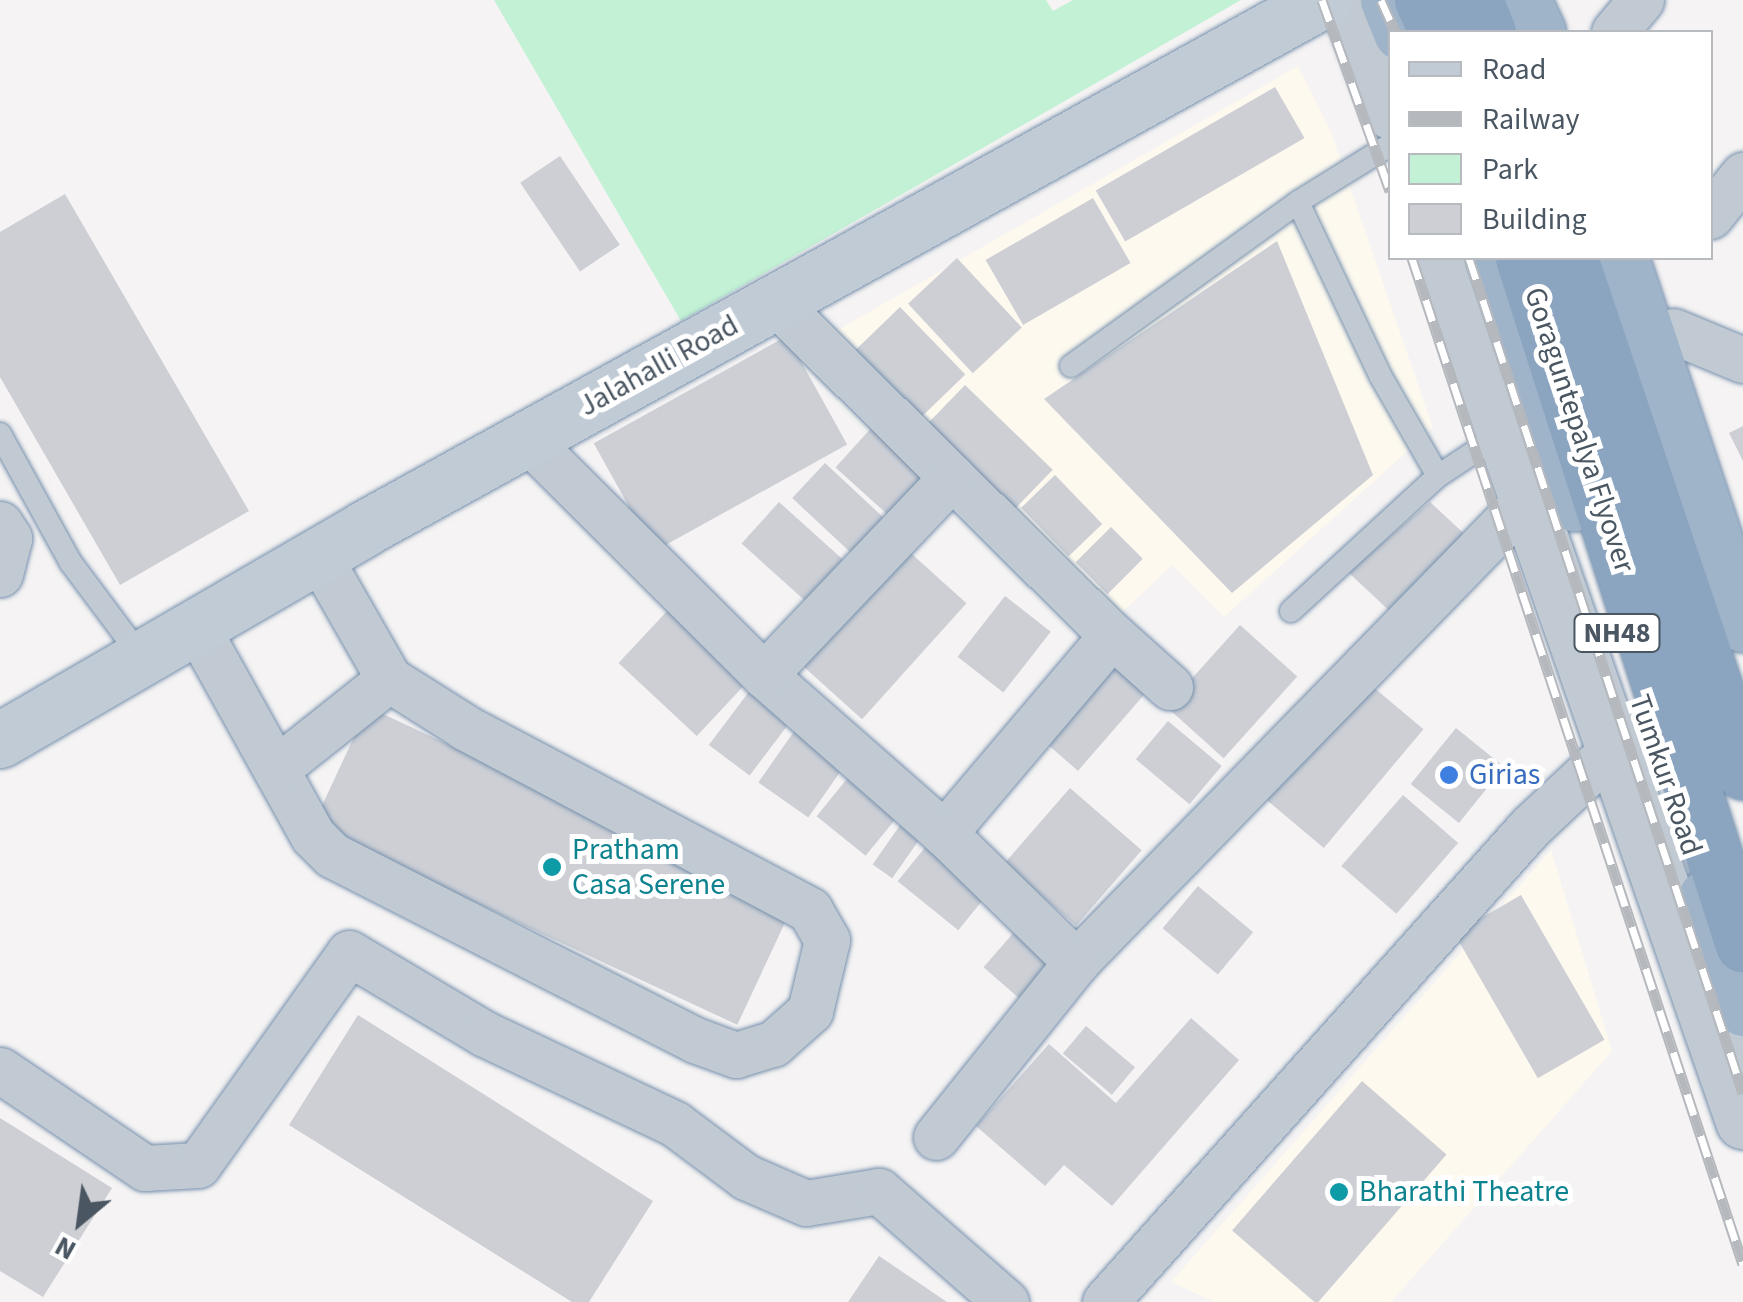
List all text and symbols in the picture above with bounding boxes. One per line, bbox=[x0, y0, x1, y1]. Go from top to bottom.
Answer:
legend bbox=[1388, 30, 1713, 260]
text: Road bbox=[1482, 48, 1546, 91]
text: Railway bbox=[1482, 98, 1580, 141]
text: Park bbox=[1482, 148, 1538, 191]
text: Building bbox=[1482, 198, 1587, 241]
street label: Goraguntepalya Flyover bbox=[1516, 283, 1642, 577]
street label: Jalahalli Road bbox=[573, 307, 745, 425]
road number: NH48 bbox=[1572, 610, 1662, 656]
street label: Tumkur Road bbox=[1621, 690, 1709, 860]
place label: Girias bbox=[1469, 757, 1540, 793]
marker: Girias bbox=[1438, 764, 1460, 786]
place label: Pratham Casa Serene bbox=[572, 832, 725, 902]
marker: Pratham Casa Serene bbox=[541, 856, 563, 878]
north arrow bbox=[30, 1172, 130, 1272]
place label: Bharathi Theatre bbox=[1359, 1174, 1569, 1210]
marker: Bharathi Theatre bbox=[1328, 1181, 1350, 1203]
text: N bbox=[48, 1226, 83, 1270]

